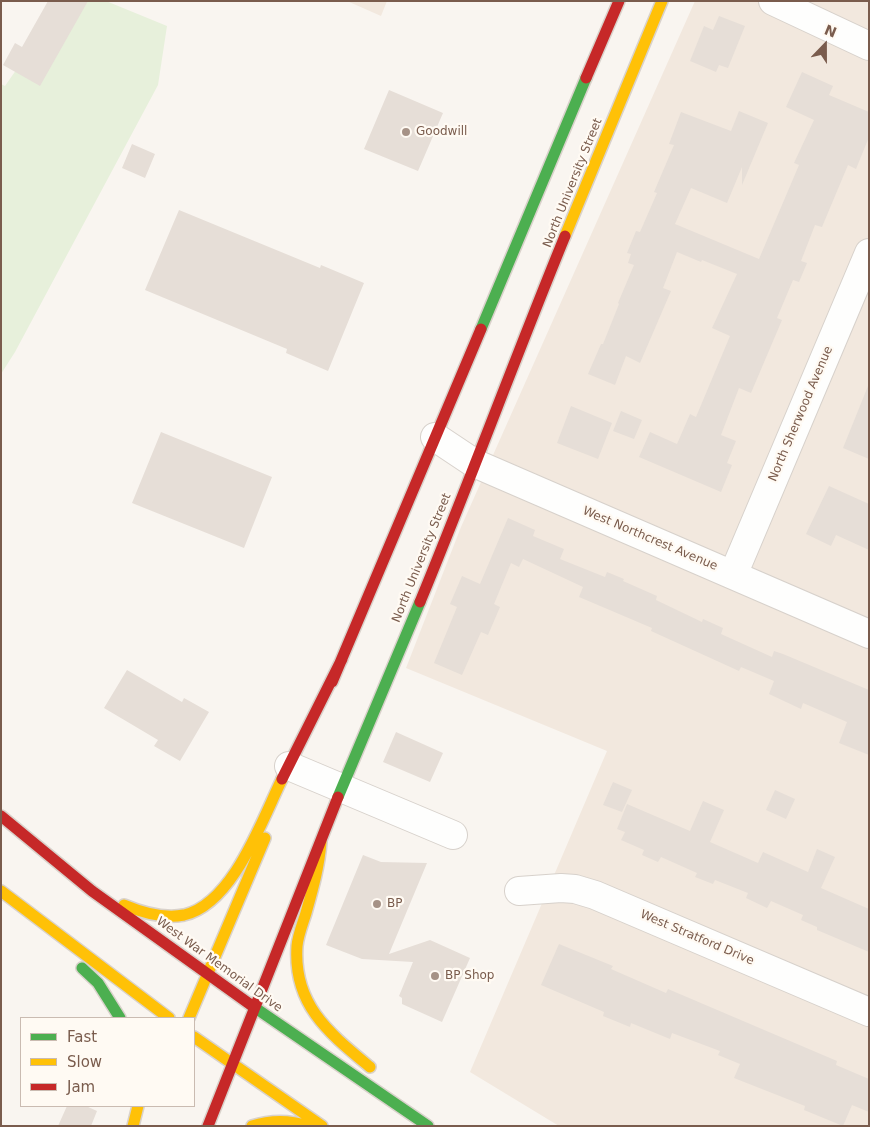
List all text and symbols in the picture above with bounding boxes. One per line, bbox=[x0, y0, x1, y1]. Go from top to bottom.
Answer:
north arrow bbox=[800, 20, 850, 70]
text: N bbox=[822, 21, 839, 41]
street label: North University Street bbox=[540, 116, 606, 250]
place label: Goodwill bbox=[416, 125, 467, 139]
marker: Goodwill bbox=[400, 126, 412, 138]
street label: North Sherwood Avenue bbox=[766, 344, 836, 484]
street label: North University Street bbox=[389, 491, 455, 625]
street label: West Northcrest Avenue bbox=[581, 504, 719, 574]
place label: BP bbox=[387, 897, 402, 911]
marker: BP bbox=[371, 898, 383, 910]
street label: West Stratford Drive bbox=[638, 907, 756, 969]
street label: West War Memorial Drive bbox=[153, 914, 285, 1016]
place label: BP Shop bbox=[445, 969, 494, 983]
marker: BP Shop bbox=[429, 970, 441, 982]
legend bbox=[20, 1017, 195, 1107]
text: Fast bbox=[67, 1028, 97, 1046]
text: Slow bbox=[67, 1053, 102, 1071]
text: Jam bbox=[67, 1078, 95, 1096]

